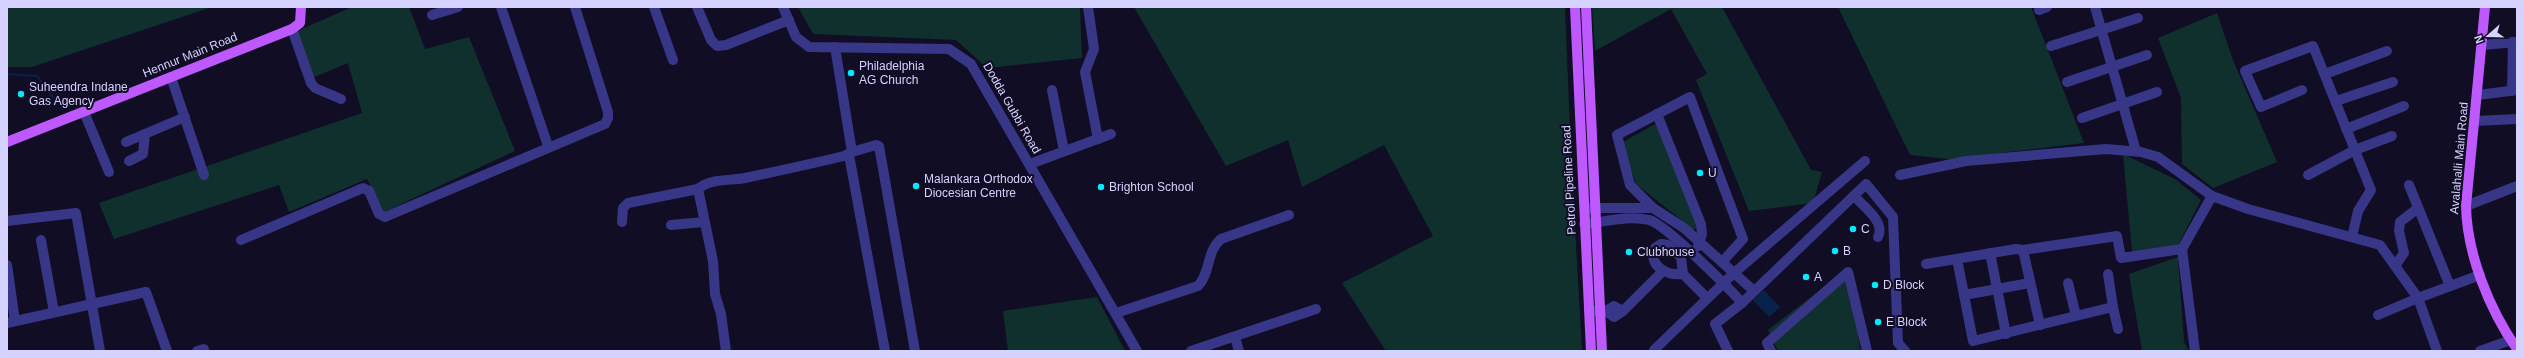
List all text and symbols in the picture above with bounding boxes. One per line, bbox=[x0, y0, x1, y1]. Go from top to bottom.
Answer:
north arrow bbox=[2468, 16, 2508, 56]
street label: Hennur Main Road bbox=[141, 30, 239, 80]
text: N bbox=[2472, 34, 2486, 45]
place label: Philadelphia AG Church bbox=[859, 59, 925, 87]
street label: Dodda Gubbi Road bbox=[980, 60, 1044, 156]
marker: Philadelphia AG Church bbox=[846, 68, 856, 78]
place label: Suheendra Indane Gas Agency bbox=[29, 80, 128, 108]
marker: Suheendra Indane Gas Agency bbox=[16, 89, 26, 99]
street label: Avalahalli Main Road bbox=[2447, 101, 2471, 215]
street label: Petrol Pipeline Road bbox=[1559, 125, 1579, 235]
place label: U bbox=[1708, 166, 1717, 180]
marker: U bbox=[1695, 168, 1705, 178]
place label: Malankara Orthodox Diocesian Centre bbox=[924, 172, 1033, 200]
place label: Brighton School bbox=[1109, 180, 1194, 194]
marker: Malankara Orthodox Diocesian Centre bbox=[911, 181, 921, 191]
marker: Brighton School bbox=[1096, 182, 1106, 192]
place label: C bbox=[1861, 222, 1870, 236]
marker: C bbox=[1848, 224, 1858, 234]
place label: B bbox=[1843, 244, 1851, 258]
place label: Clubhouse bbox=[1637, 245, 1695, 259]
marker: B bbox=[1830, 246, 1840, 256]
marker: Clubhouse bbox=[1624, 247, 1634, 257]
place label: A bbox=[1814, 270, 1822, 284]
marker: A bbox=[1801, 272, 1811, 282]
place label: D Block bbox=[1883, 278, 1925, 292]
marker: D Block bbox=[1870, 280, 1880, 290]
place label: E Block bbox=[1886, 315, 1928, 329]
marker: E Block bbox=[1873, 317, 1883, 327]

